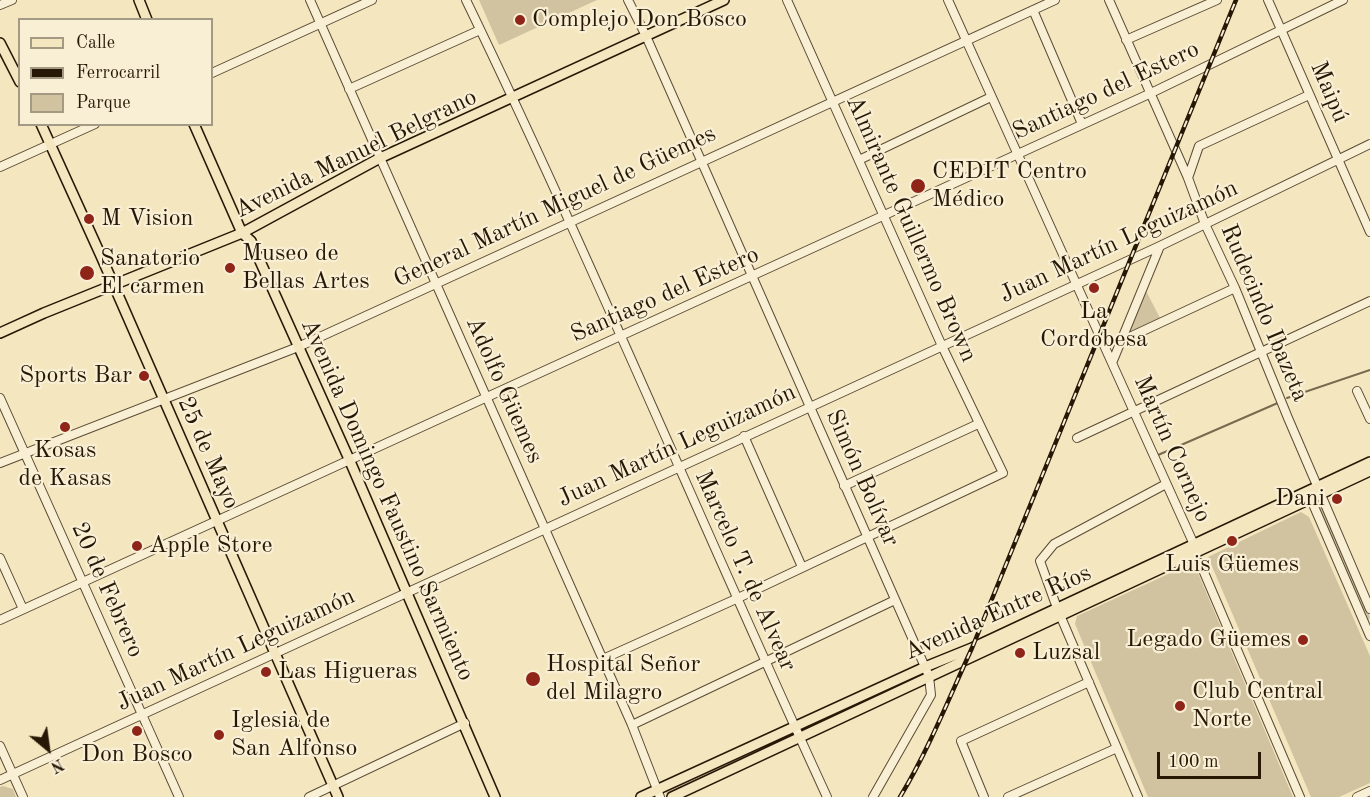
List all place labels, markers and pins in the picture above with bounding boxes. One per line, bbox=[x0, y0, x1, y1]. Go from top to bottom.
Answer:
place label: Complejo Don Bosco bbox=[532, 6, 747, 34]
marker: Complejo Don Bosco bbox=[513, 13, 527, 27]
place label: CEDIT Centro Médico bbox=[932, 158, 1087, 214]
marker: CEDIT Centro Médico bbox=[909, 177, 927, 195]
place label: M Vision bbox=[101, 205, 194, 233]
marker: M Vision bbox=[82, 212, 96, 226]
place label: Museo de Bellas Artes bbox=[242, 240, 370, 296]
place label: Sanatorio El carmen bbox=[100, 245, 205, 301]
marker: Museo de Bellas Artes bbox=[223, 261, 237, 275]
marker: Sanatorio El carmen bbox=[78, 264, 96, 282]
marker: La Cordobesa bbox=[1087, 281, 1101, 295]
place label: La Cordobesa bbox=[1040, 298, 1148, 354]
place label: Sports Bar bbox=[19, 362, 132, 390]
marker: Sports Bar bbox=[137, 369, 151, 383]
marker: Kosas de Kasas bbox=[58, 420, 72, 434]
place label: Kosas de Kasas bbox=[19, 437, 111, 493]
place label: Dani bbox=[1275, 485, 1325, 513]
marker: Dani bbox=[1330, 492, 1344, 506]
place label: Apple Store bbox=[149, 532, 273, 560]
marker: Luis Güemes bbox=[1225, 534, 1239, 548]
marker: Apple Store bbox=[130, 539, 144, 553]
place label: Luis Güemes bbox=[1165, 551, 1299, 579]
place label: Legado Güemes bbox=[1126, 626, 1291, 654]
marker: Legado Güemes bbox=[1296, 633, 1310, 647]
place label: Luzsal bbox=[1032, 639, 1100, 667]
marker: Luzsal bbox=[1013, 646, 1027, 660]
place label: Hospital Señor del Milagro bbox=[546, 651, 700, 707]
place label: Las Higueras bbox=[278, 658, 417, 686]
marker: Las Higueras bbox=[259, 665, 273, 679]
marker: Hospital Señor del Milagro bbox=[524, 670, 542, 688]
place label: Club Central Norte bbox=[1192, 678, 1323, 734]
marker: Club Central Norte bbox=[1173, 699, 1187, 713]
place label: Iglesia de San Alfonso bbox=[231, 707, 357, 763]
marker: Don Bosco bbox=[130, 724, 144, 738]
marker: Iglesia de San Alfonso bbox=[212, 728, 226, 742]
place label: Don Bosco bbox=[81, 741, 193, 769]

